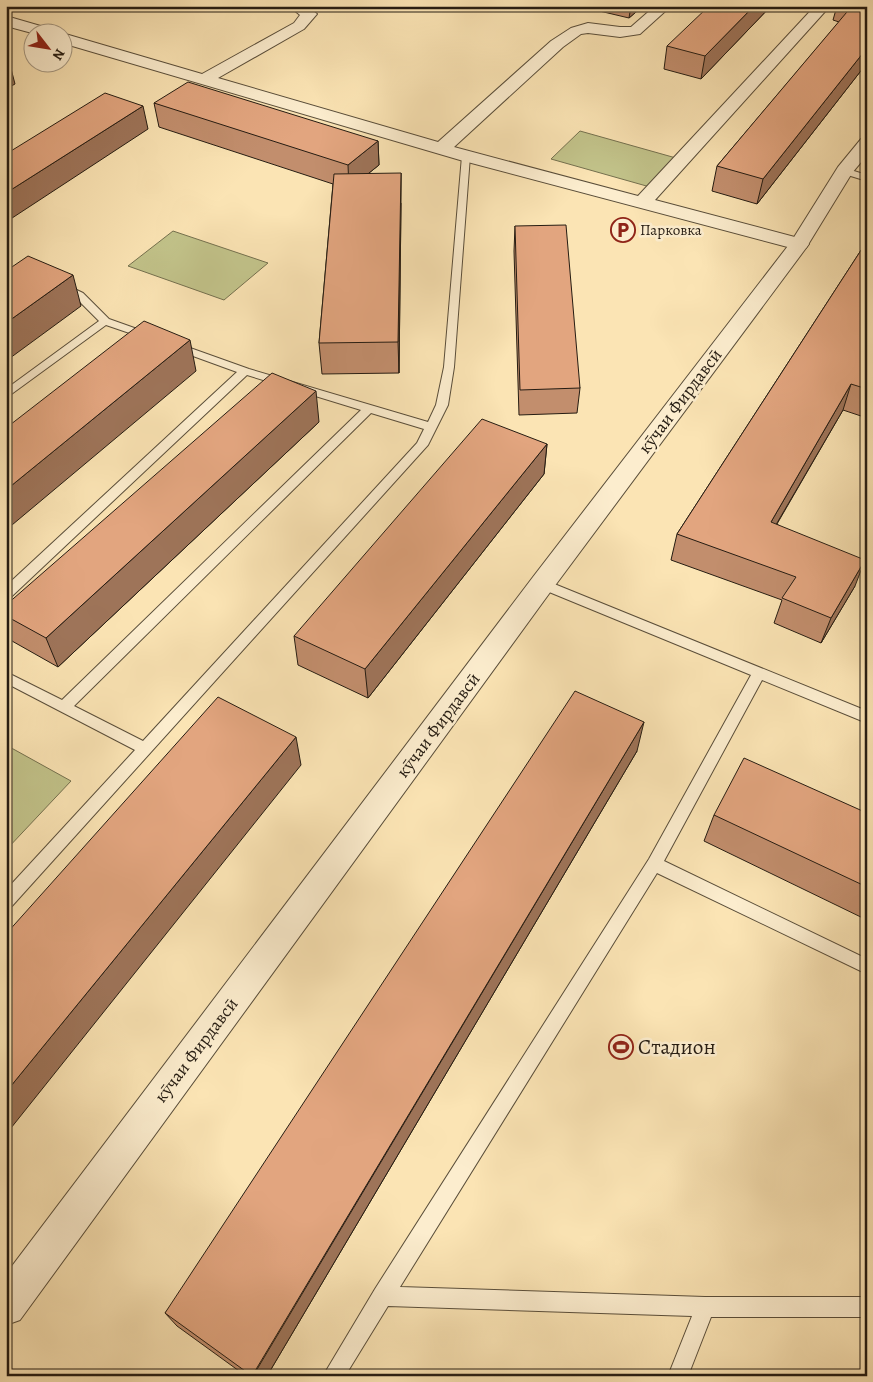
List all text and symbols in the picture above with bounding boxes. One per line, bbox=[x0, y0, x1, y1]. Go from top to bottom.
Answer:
north arrow bbox=[22, 22, 72, 72]
text: N bbox=[48, 45, 69, 64]
parking icon: Парковка bbox=[610, 217, 636, 243]
place label: Парковка bbox=[640, 220, 702, 240]
street label: кӯчаи Фирдавсӣ bbox=[633, 344, 727, 458]
street label: кӯчаи Фирдавсӣ bbox=[391, 668, 485, 782]
street label: кӯчаи Фирдавсӣ bbox=[149, 993, 243, 1107]
place label: Стадион bbox=[638, 1033, 716, 1061]
sports icon: Стадион bbox=[608, 1034, 634, 1060]

